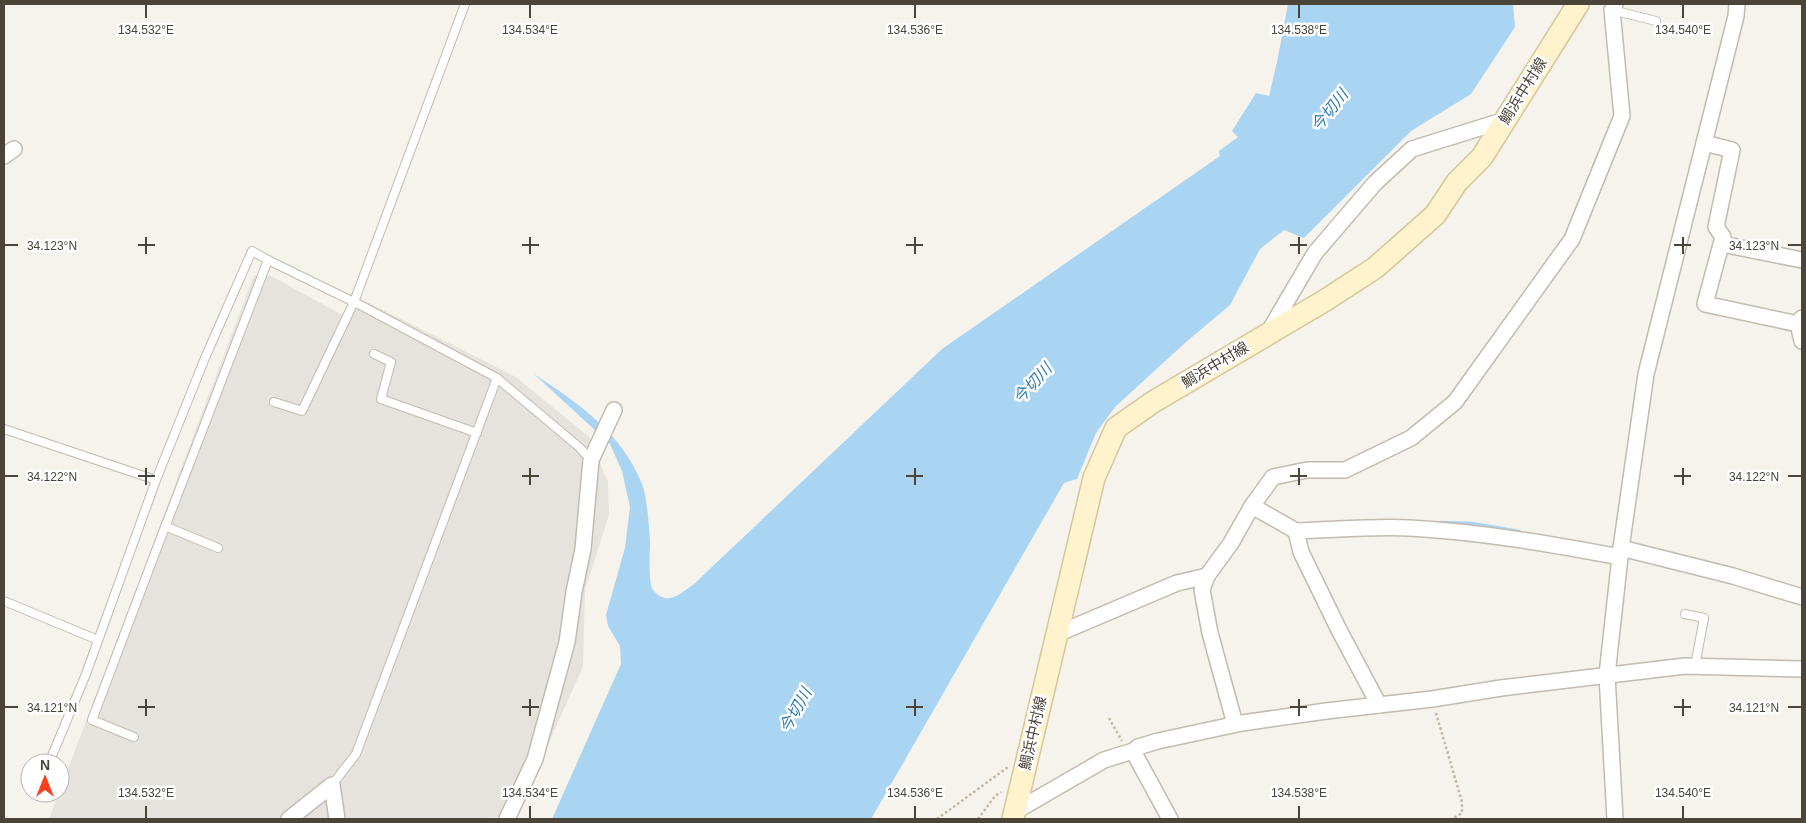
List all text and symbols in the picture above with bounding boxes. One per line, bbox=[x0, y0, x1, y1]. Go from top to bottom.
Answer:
text: 134.532°E bbox=[118, 23, 174, 37]
text: 134.534°E bbox=[502, 23, 558, 37]
text: 134.536°E bbox=[887, 23, 943, 37]
text: 134.538°E bbox=[1271, 23, 1327, 37]
text: 134.540°E bbox=[1655, 23, 1711, 37]
street label: 鯛浜中村線 bbox=[1495, 54, 1550, 127]
water label: 今切川 bbox=[1308, 85, 1352, 134]
text: 34.123°N bbox=[27, 239, 77, 253]
text: 34.123°N bbox=[1729, 239, 1779, 253]
street label: 鯛浜中村線 bbox=[1178, 338, 1251, 391]
water label: 今切川 bbox=[1010, 359, 1056, 407]
text: 34.122°N bbox=[27, 470, 77, 484]
text: 34.122°N bbox=[1729, 470, 1779, 484]
water label: 今切川 bbox=[776, 683, 815, 735]
street label: 鯛浜中村線 bbox=[1016, 694, 1049, 771]
text: 34.121°N bbox=[27, 701, 77, 715]
text: 34.121°N bbox=[1729, 701, 1779, 715]
north arrow bbox=[20, 753, 70, 803]
text: N bbox=[40, 757, 50, 773]
text: 134.532°E bbox=[118, 786, 174, 800]
text: 134.534°E bbox=[502, 786, 558, 800]
text: 134.536°E bbox=[887, 786, 943, 800]
text: 134.538°E bbox=[1271, 786, 1327, 800]
text: 134.540°E bbox=[1655, 786, 1711, 800]

